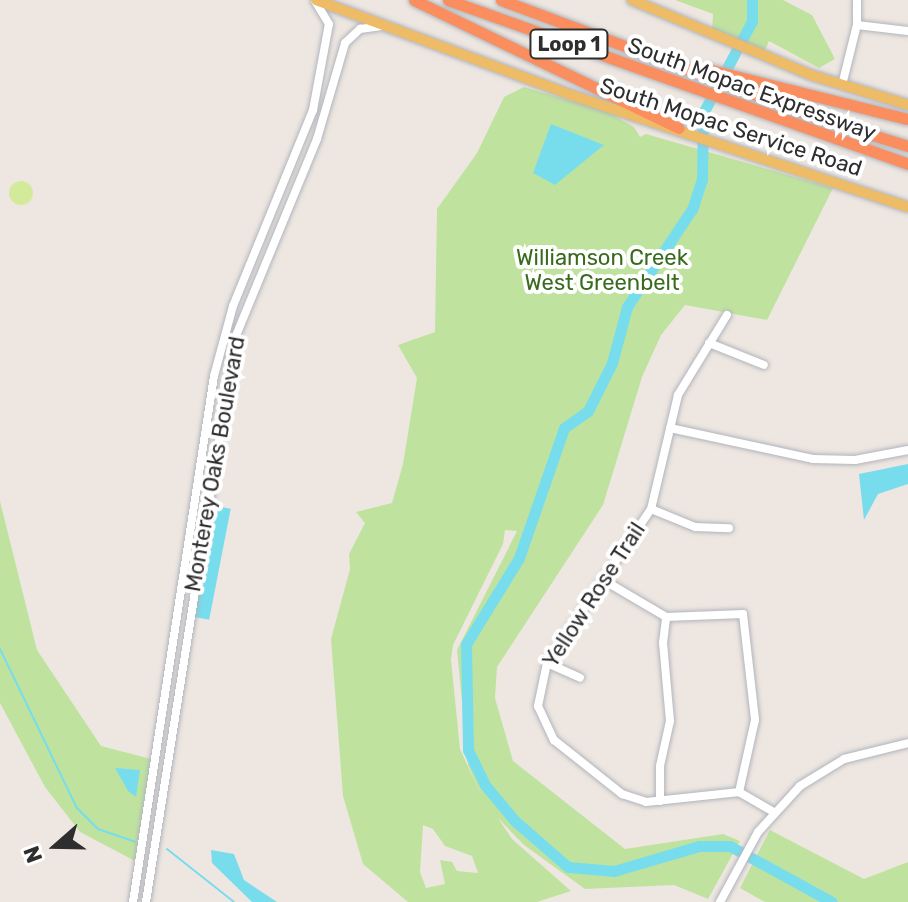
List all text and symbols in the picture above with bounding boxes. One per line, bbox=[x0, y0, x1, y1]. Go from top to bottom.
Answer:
road number: Loop 1 bbox=[529, 28, 609, 60]
street label: South Mopac Expressway bbox=[624, 32, 880, 146]
street label: South Mopac Service Road bbox=[597, 72, 865, 182]
park label: Williamson Creek West Greenbelt bbox=[516, 244, 688, 296]
street label: Monterey Oaks Boulevard bbox=[179, 334, 251, 594]
street label: Yellow Rose Trail bbox=[537, 517, 651, 673]
north arrow bbox=[16, 806, 96, 886]
text: N bbox=[18, 842, 48, 866]

